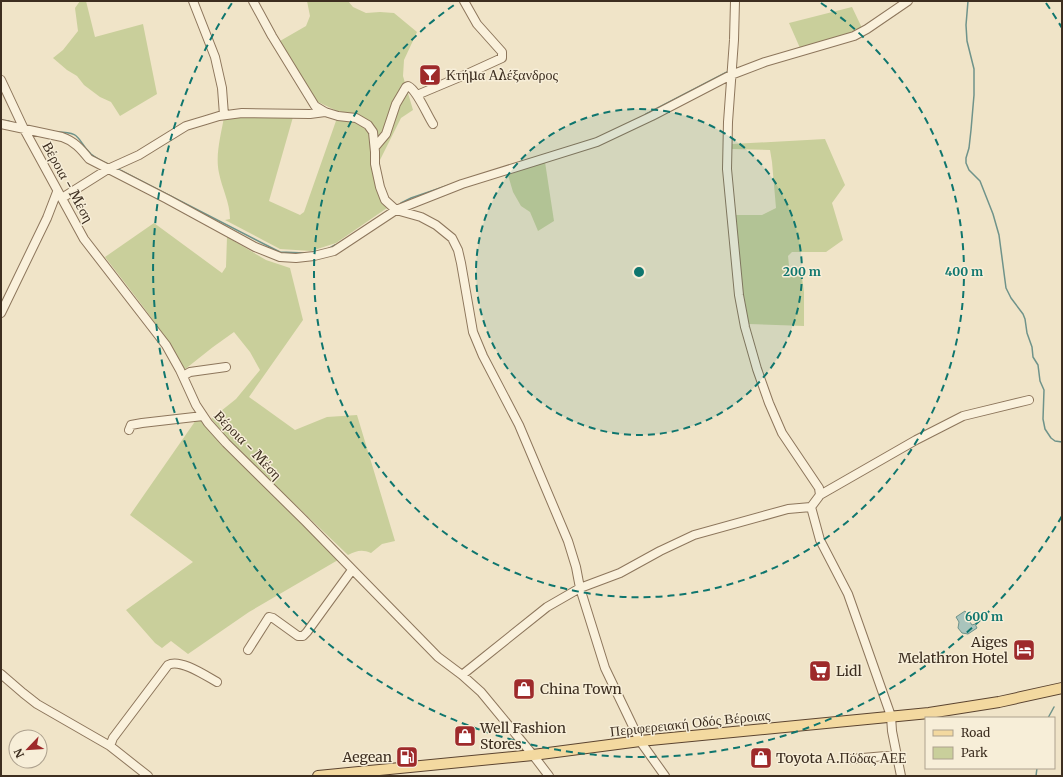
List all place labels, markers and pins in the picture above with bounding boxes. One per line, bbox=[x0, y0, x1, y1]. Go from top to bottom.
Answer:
bar icon: Κτήμα Αλέξανδρος bbox=[417, 62, 443, 88]
place label: Κτήμα Αλέξανδρος bbox=[446, 66, 559, 84]
centre of rings bbox=[632, 265, 646, 279]
place label: Aiges Melathron Hotel bbox=[898, 633, 1009, 667]
hotel icon: Aiges Melathron Hotel bbox=[1011, 637, 1037, 663]
supermarket icon: Lidl bbox=[807, 658, 833, 684]
place label: Lidl bbox=[836, 662, 863, 680]
shop icon: China Town bbox=[511, 676, 537, 702]
place label: China Town bbox=[540, 680, 622, 698]
place label: Well Fashion Stores bbox=[479, 719, 566, 753]
shop icon: Well Fashion Stores bbox=[452, 723, 478, 749]
fuel station icon: Aegean bbox=[394, 744, 420, 770]
shop icon: Toyota Α.Πόδας ΑΕΕ bbox=[748, 745, 774, 771]
place label: Aegean bbox=[341, 748, 392, 766]
place label: Toyota Α.Πόδας ΑΕΕ bbox=[776, 749, 907, 767]

